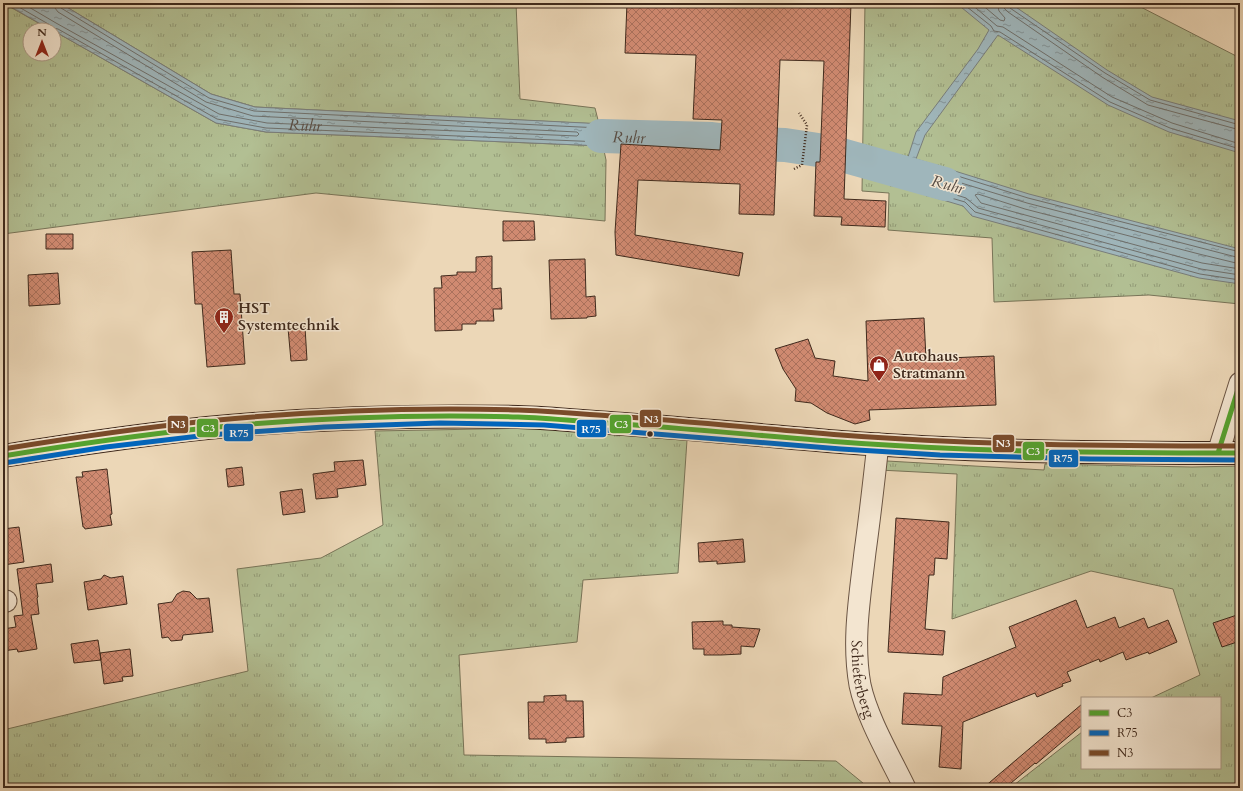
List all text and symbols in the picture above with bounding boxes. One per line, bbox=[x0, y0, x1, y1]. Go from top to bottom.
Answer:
north arrow bbox=[22, 22, 62, 62]
text: N bbox=[37, 25, 47, 40]
water label: Ruhr bbox=[288, 114, 323, 137]
water label: Ruhr bbox=[612, 126, 646, 149]
water label: Ruhr bbox=[929, 170, 967, 200]
place label: HST Systemtechnik bbox=[238, 298, 340, 335]
building icon: HST Systemtechnik bbox=[213, 306, 235, 334]
place label: Autohaus Stratmann bbox=[893, 346, 966, 383]
shop icon: Autohaus Stratmann bbox=[868, 354, 890, 382]
line badge: N3 bbox=[639, 409, 662, 428]
text: N3 bbox=[643, 412, 659, 427]
line badge: C3 bbox=[609, 414, 632, 434]
line badge: N3 bbox=[167, 415, 189, 434]
text: N3 bbox=[170, 417, 186, 432]
text: C3 bbox=[614, 417, 628, 432]
line badge: C3 bbox=[196, 418, 219, 438]
line badge: R75 bbox=[576, 419, 607, 438]
text: C3 bbox=[201, 421, 215, 436]
text: R75 bbox=[581, 422, 601, 437]
line badge: R75 bbox=[223, 423, 254, 442]
text: R75 bbox=[229, 426, 249, 441]
unlabelled marker bbox=[645, 429, 655, 439]
line badge: N3 bbox=[992, 434, 1015, 453]
text: N3 bbox=[995, 436, 1011, 451]
line badge: C3 bbox=[1022, 441, 1045, 461]
text: C3 bbox=[1026, 444, 1040, 459]
line badge: R75 bbox=[1048, 449, 1079, 468]
text: R75 bbox=[1053, 451, 1073, 466]
street label: Schieferberg bbox=[847, 640, 880, 722]
legend bbox=[1081, 697, 1221, 769]
text: C3 bbox=[1117, 705, 1132, 721]
text: R75 bbox=[1117, 725, 1138, 741]
text: N3 bbox=[1117, 745, 1133, 761]

